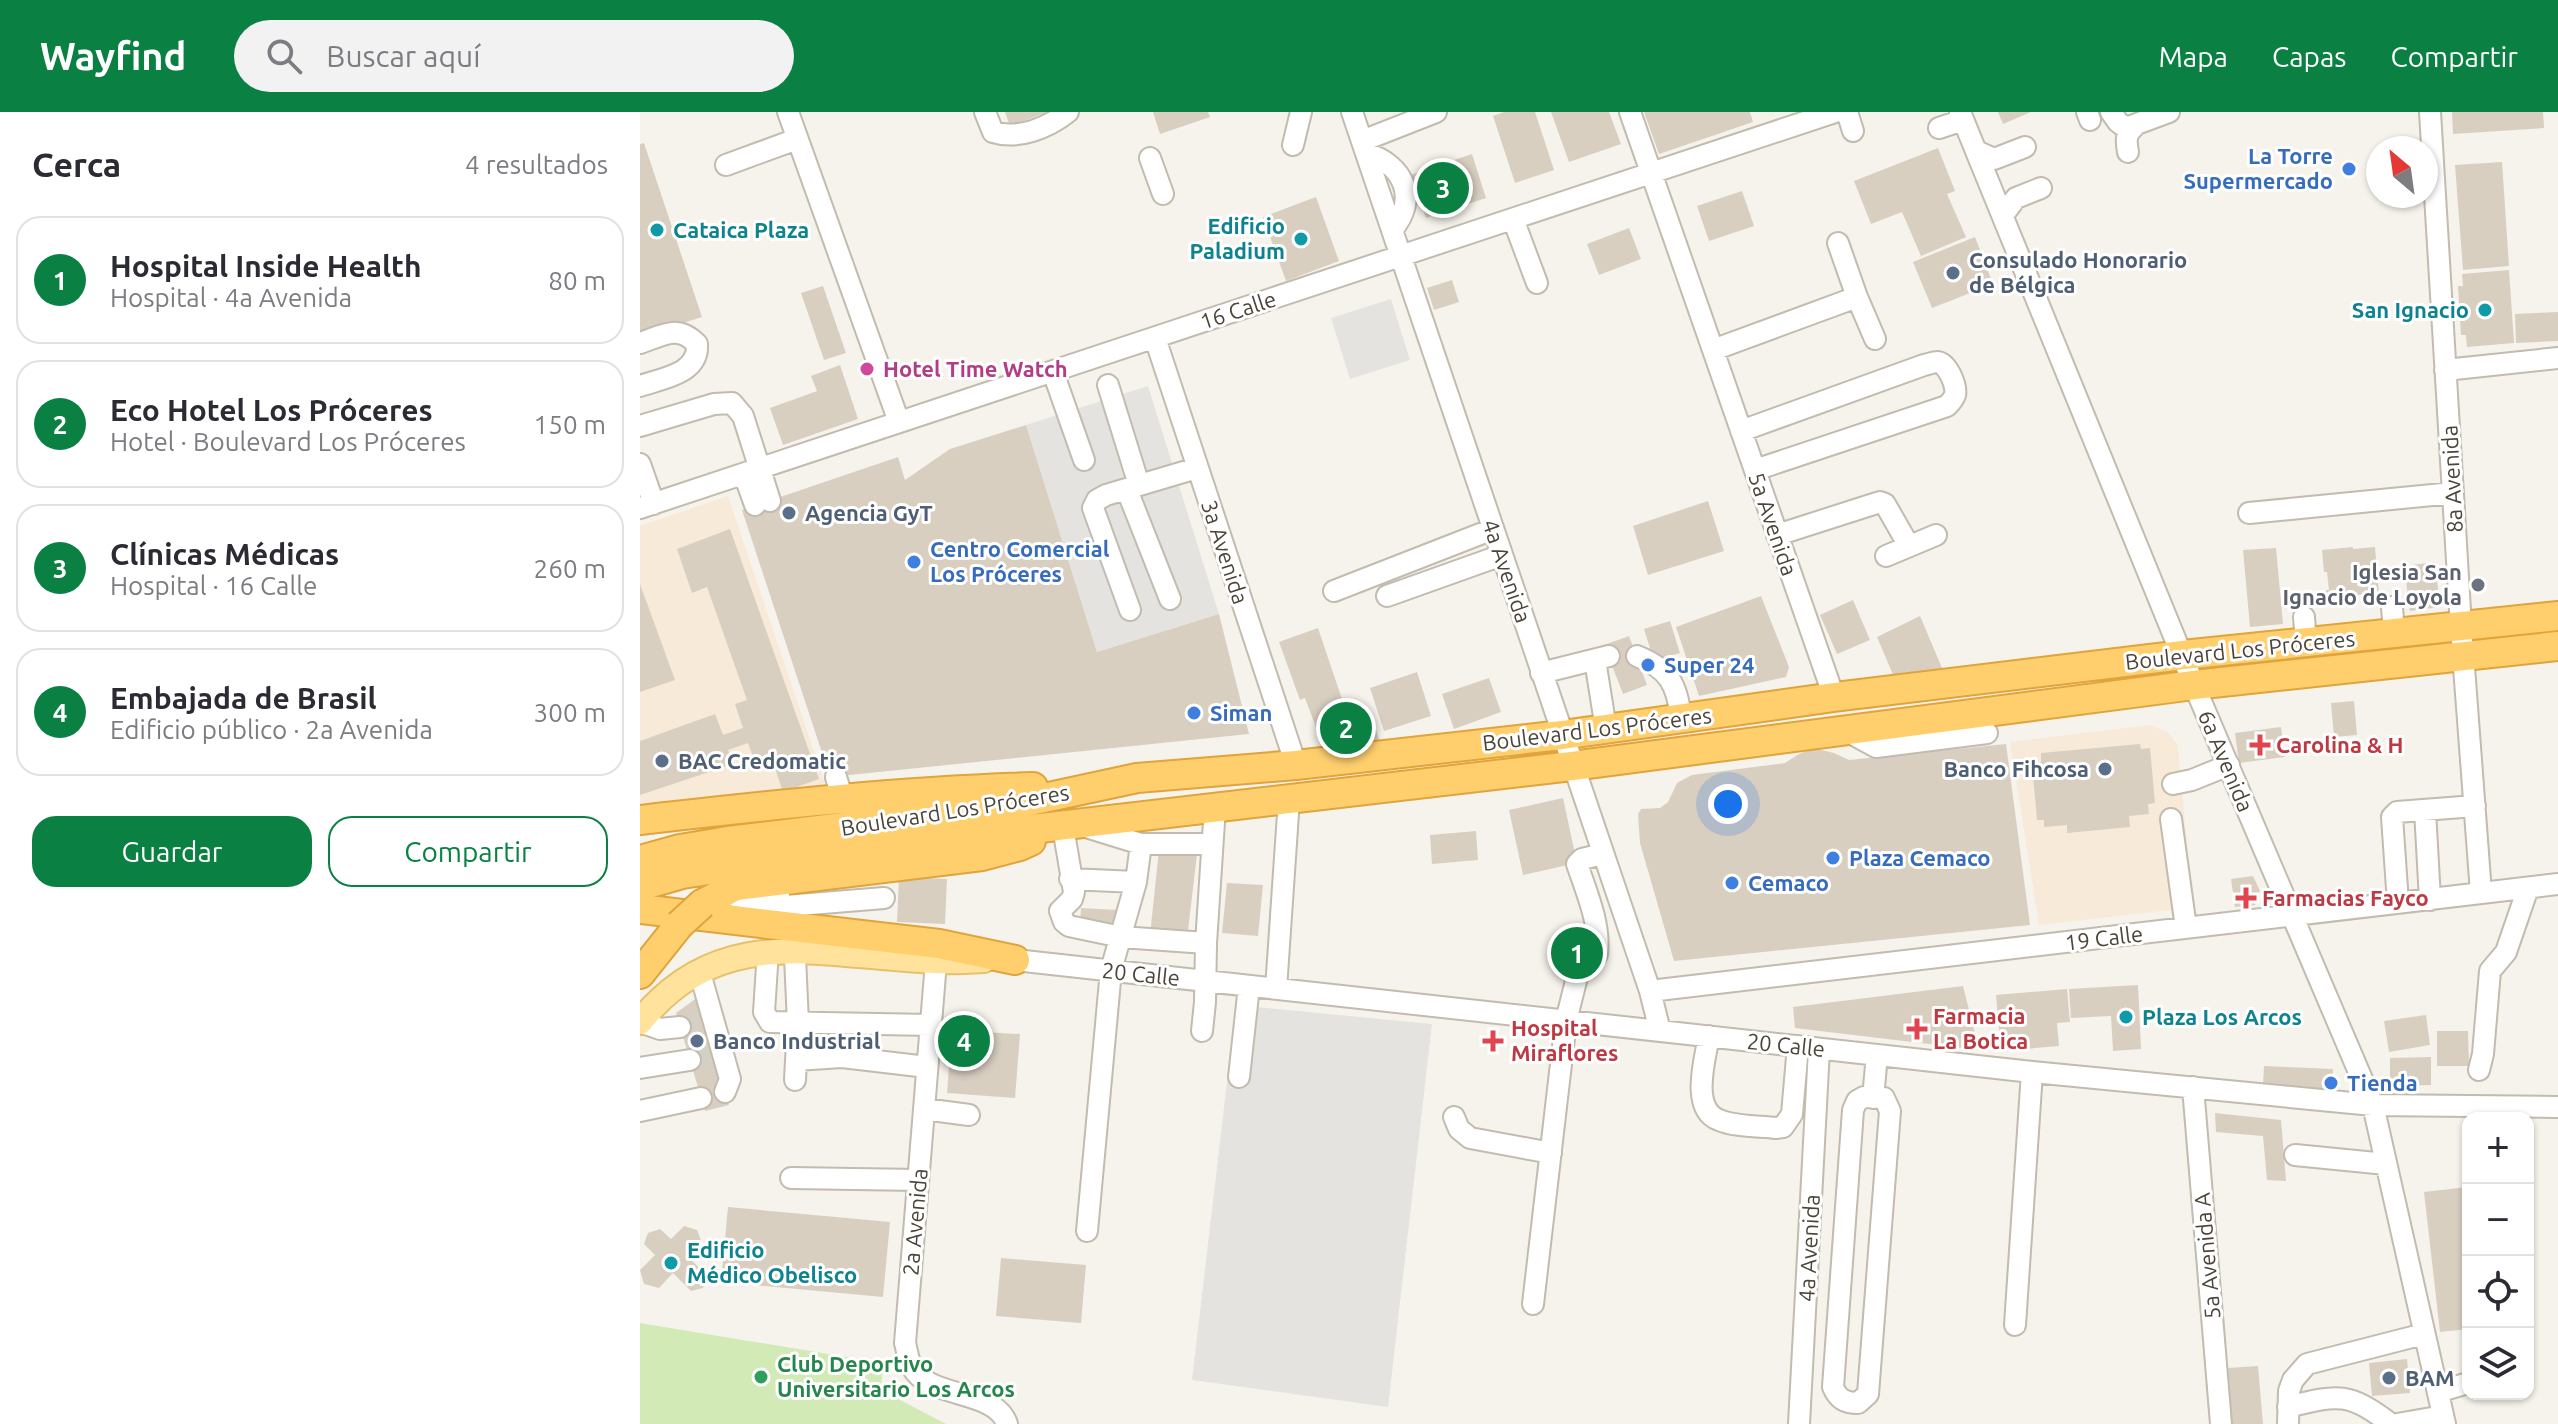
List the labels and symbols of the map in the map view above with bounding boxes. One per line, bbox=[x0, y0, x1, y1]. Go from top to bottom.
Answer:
north arrow bbox=[2366, 136, 2438, 208]
place label: La Torre Supermercado bbox=[2183, 143, 2333, 193]
pin: 3 bbox=[1417, 158, 1469, 218]
marker: La Torre Supermercado bbox=[2340, 160, 2358, 178]
place label: Edificio Paladium bbox=[1190, 213, 1285, 263]
place label: Cataica Plaza bbox=[673, 217, 809, 242]
marker: Cataica Plaza bbox=[648, 221, 666, 239]
marker: Edificio Paladium bbox=[1292, 230, 1310, 248]
place label: Consulado Honorario de Bélgica bbox=[1969, 247, 2187, 297]
marker: Consulado Honorario de Bélgica bbox=[1944, 264, 1962, 282]
street label: 16 Calle bbox=[1197, 286, 1279, 334]
place label: San Ignacio bbox=[2352, 297, 2469, 322]
marker: San Ignacio bbox=[2476, 301, 2494, 319]
place label: Hotel Time Watch bbox=[883, 356, 1068, 381]
marker: Hotel Time Watch bbox=[858, 360, 876, 378]
street label: 8a Avenida bbox=[2436, 425, 2467, 533]
street label: 5a Avenida bbox=[1744, 469, 1803, 579]
street label: 3a Avenida bbox=[1197, 497, 1254, 607]
place label: Agencia GyT bbox=[805, 500, 933, 525]
marker: Agencia GyT bbox=[780, 504, 798, 522]
street label: 4a Avenida bbox=[1478, 516, 1537, 626]
place label: Centro Comercial Los Próceres bbox=[930, 536, 1110, 586]
marker: Centro Comercial Los Próceres bbox=[905, 553, 923, 571]
place label: Iglesia San Ignacio de Loyola bbox=[2283, 559, 2462, 609]
marker: Iglesia San Ignacio de Loyola bbox=[2469, 576, 2487, 594]
street label: Boulevard Los Próceres bbox=[2124, 625, 2356, 674]
place label: Super 24 bbox=[1664, 652, 1754, 677]
marker: Super 24 bbox=[1639, 656, 1657, 674]
pin: 2 bbox=[1320, 698, 1372, 758]
place label: Siman bbox=[1210, 700, 1272, 725]
street label: Boulevard Los Próceres bbox=[1481, 702, 1713, 755]
marker: Siman bbox=[1185, 704, 1203, 722]
street label: 6a Avenida bbox=[2194, 706, 2259, 815]
place label: Carolina & H bbox=[2276, 732, 2404, 757]
marker: Carolina & H bbox=[2251, 736, 2269, 754]
place label: BAC Credomatic bbox=[678, 748, 846, 773]
marker: BAC Credomatic bbox=[653, 752, 671, 770]
place label: Banco Fihcosa bbox=[1943, 756, 2089, 781]
marker: Banco Fihcosa bbox=[2096, 760, 2114, 778]
street label: Boulevard Los Próceres bbox=[839, 779, 1071, 840]
your location bbox=[1708, 784, 1748, 824]
place label: Plaza Cemaco bbox=[1849, 845, 1991, 870]
marker: Plaza Cemaco bbox=[1824, 849, 1842, 867]
place label: Cemaco bbox=[1748, 870, 1829, 895]
marker: Cemaco bbox=[1723, 874, 1741, 892]
place label: Farmacias Fayco bbox=[2262, 885, 2429, 910]
marker: Farmacias Fayco bbox=[2237, 889, 2255, 907]
street label: 19 Calle bbox=[2064, 920, 2144, 955]
pin: 1 bbox=[1551, 923, 1603, 983]
street label: 20 Calle bbox=[1101, 957, 1181, 990]
place label: Farmacia La Botica bbox=[1933, 1003, 2028, 1053]
place label: Plaza Los Arcos bbox=[2142, 1004, 2302, 1029]
marker: Plaza Los Arcos bbox=[2117, 1008, 2135, 1026]
pin: 4 bbox=[938, 1011, 990, 1071]
place label: Hospital Miraflores bbox=[1511, 1015, 1618, 1065]
marker: Farmacia La Botica bbox=[1908, 1020, 1926, 1038]
place label: Banco Industrial bbox=[713, 1028, 881, 1053]
street label: 20 Calle bbox=[1746, 1028, 1826, 1061]
marker: Hospital Miraflores bbox=[1482, 1030, 1504, 1052]
marker: Banco Industrial bbox=[688, 1032, 706, 1050]
place label: Tienda bbox=[2347, 1070, 2418, 1095]
marker: Tienda bbox=[2322, 1074, 2340, 1092]
street label: 2a Avenida bbox=[897, 1167, 932, 1277]
street label: 5a Avenida A bbox=[2188, 1191, 2224, 1320]
street label: 4a Avenida bbox=[1793, 1194, 1824, 1302]
place label: Edificio Médico Obelisco bbox=[687, 1237, 857, 1287]
marker: Edificio Médico Obelisco bbox=[662, 1254, 680, 1272]
place label: Club Deportivo Universitario Los Arcos bbox=[777, 1351, 1015, 1401]
place label: BAM bbox=[2405, 1365, 2454, 1390]
marker: Club Deportivo Universitario Los Arcos bbox=[752, 1368, 770, 1386]
marker: BAM bbox=[2380, 1369, 2398, 1387]

